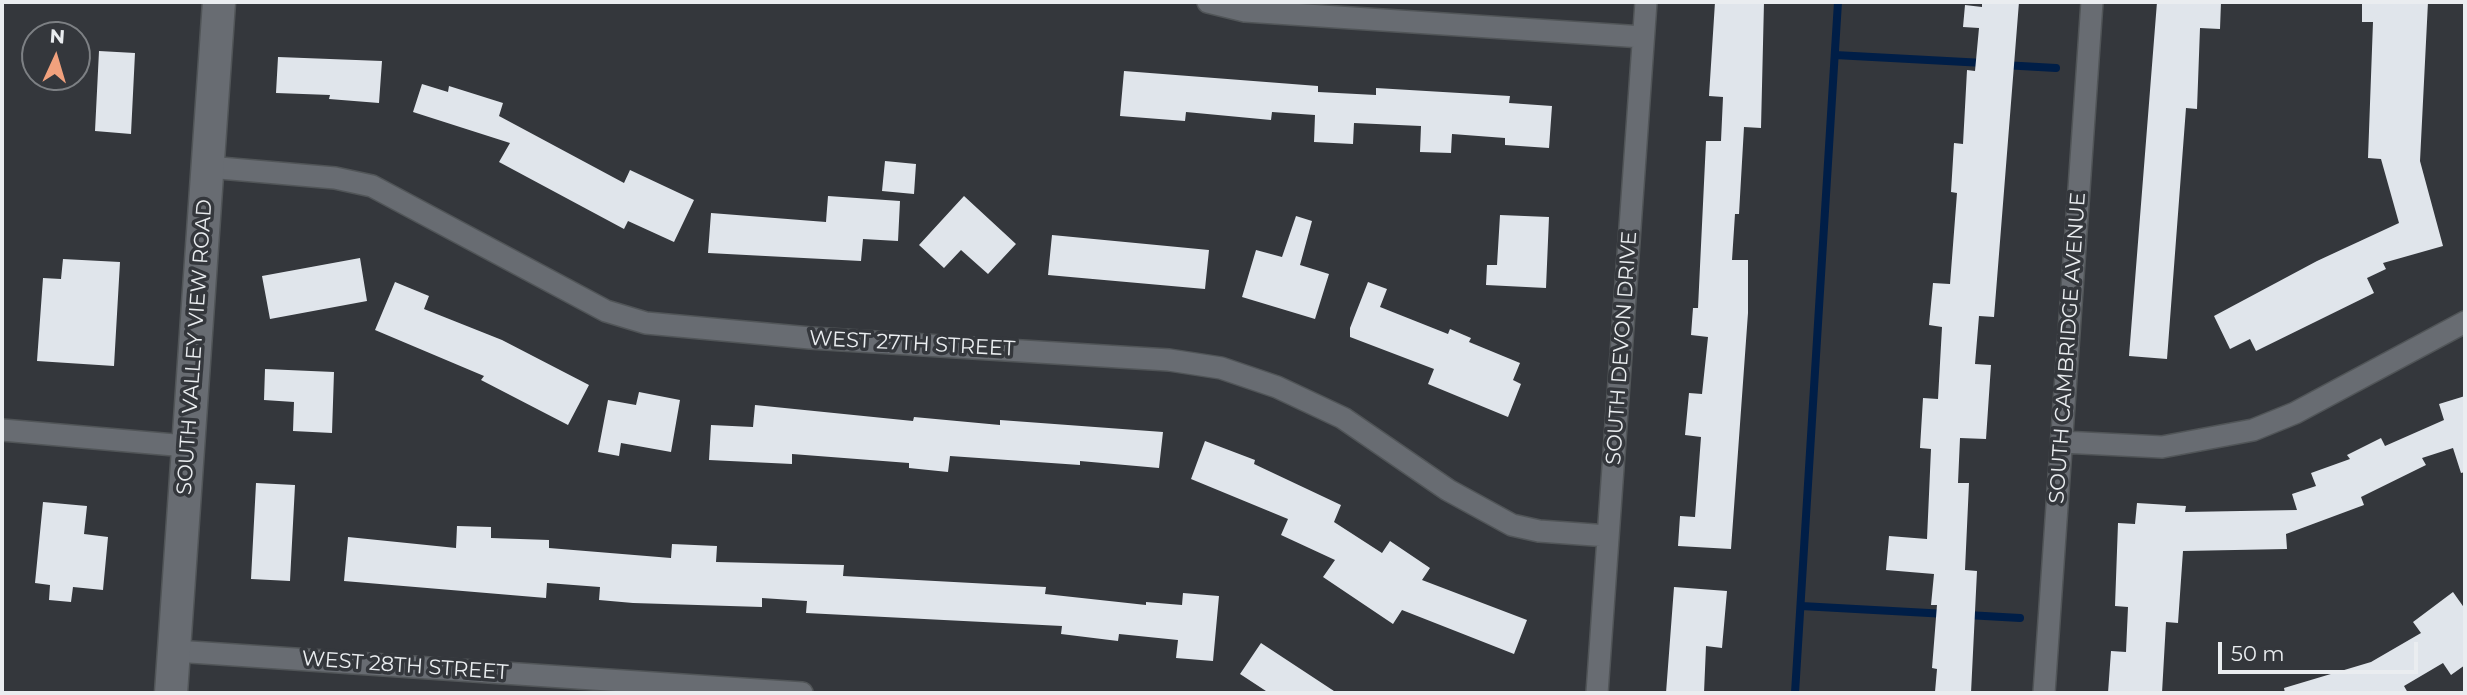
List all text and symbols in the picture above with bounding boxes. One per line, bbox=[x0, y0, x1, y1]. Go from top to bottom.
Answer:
north arrow bbox=[21, 21, 91, 91]
text: N bbox=[49, 25, 66, 49]
street label: SOUTH CAMBRIDGE AVENUE bbox=[2045, 191, 2091, 505]
street label: SOUTH VALLEY VIEW ROAD bbox=[172, 198, 218, 496]
street label: SOUTH DEVON DRIVE bbox=[1601, 230, 1643, 466]
street label: WEST 27TH STREET bbox=[808, 326, 1016, 362]
scale bar bbox=[2222, 628, 2422, 672]
text: 50 m bbox=[2231, 641, 2285, 666]
street label: WEST 28TH STREET bbox=[301, 646, 509, 686]

